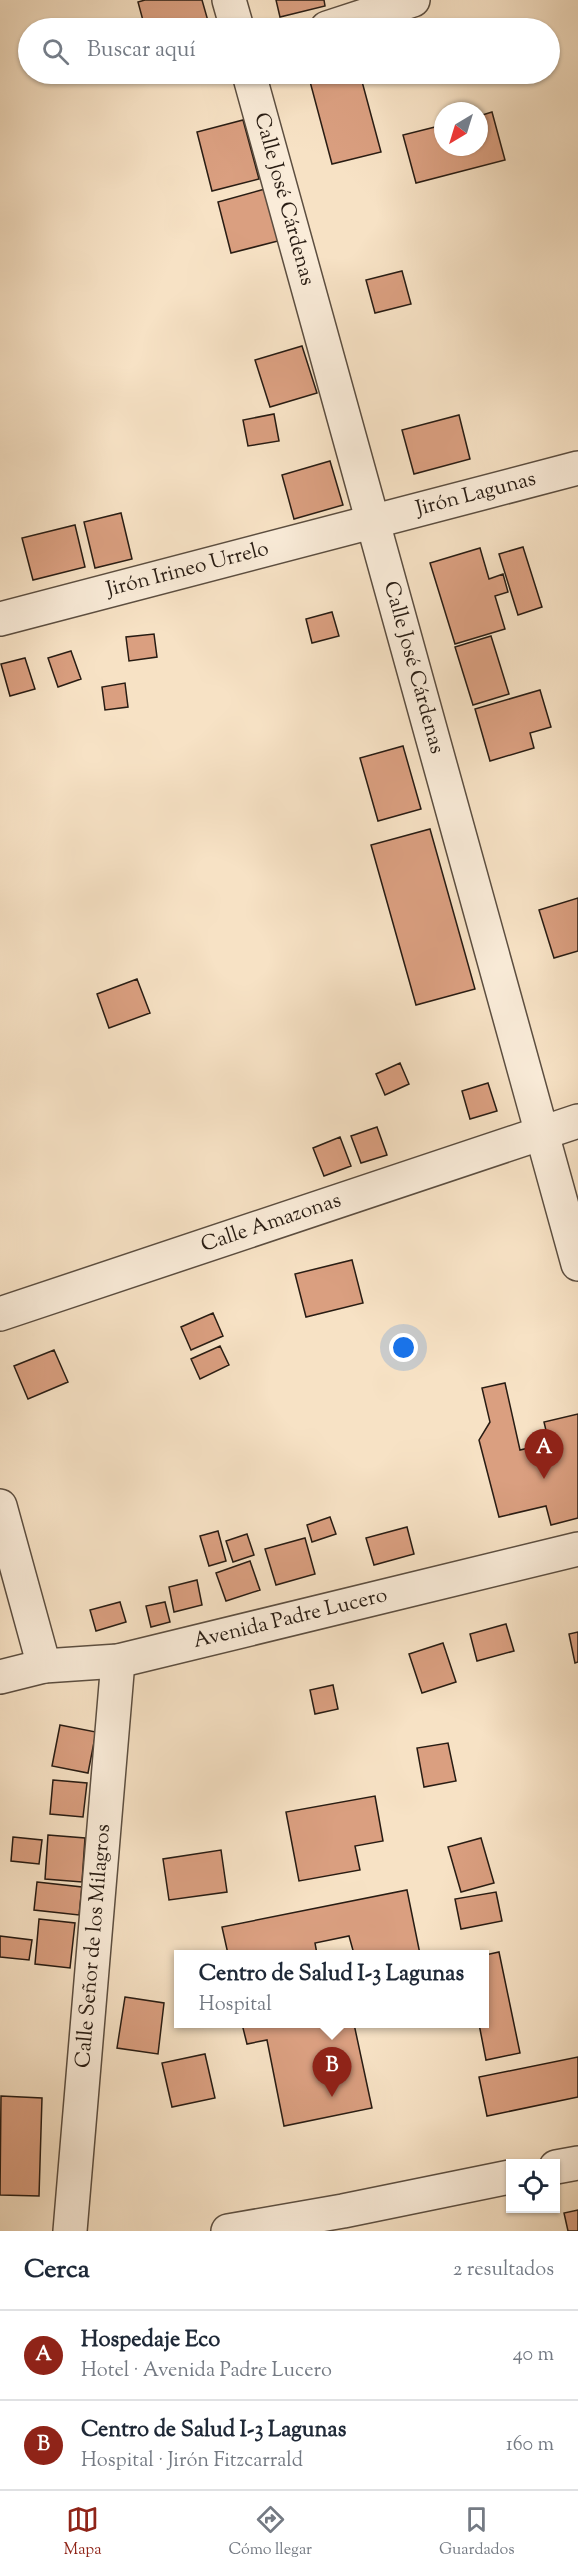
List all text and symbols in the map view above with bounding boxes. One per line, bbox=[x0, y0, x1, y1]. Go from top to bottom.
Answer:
search box bbox=[18, 18, 560, 84]
icon: search bbox=[39, 35, 72, 68]
text: Buscar aquí bbox=[87, 35, 196, 67]
north arrow bbox=[434, 102, 488, 156]
street label: Calle José Cárdenas bbox=[245, 110, 322, 289]
street label: Jirón Lagunas bbox=[412, 465, 539, 525]
street label: Jirón Irineo Urrelo bbox=[102, 534, 272, 606]
street label: Calle José Cárdenas bbox=[375, 578, 451, 758]
street label: Calle Amazonas bbox=[197, 1186, 345, 1261]
your location bbox=[389, 1333, 418, 1362]
pin: A bbox=[524, 1430, 564, 1479]
street label: Avenida Padre Lucero bbox=[190, 1581, 390, 1657]
street label: Calle Señor de los Milagros bbox=[69, 1823, 119, 2069]
popup bbox=[174, 1950, 489, 2028]
text: Centro de Salud I-3 Lagunas bbox=[199, 1959, 464, 1991]
text: Hospital bbox=[199, 1991, 272, 2020]
pin: B bbox=[312, 2048, 352, 2097]
map controls bbox=[506, 2159, 560, 2213]
button: locate bbox=[506, 2159, 560, 2213]
text: Cerca bbox=[24, 2252, 90, 2289]
text: 2 resultados bbox=[453, 2256, 554, 2285]
text: Hospedaje Eco bbox=[81, 2325, 220, 2357]
text: A bbox=[35, 2341, 52, 2370]
text: 40 m bbox=[513, 2341, 554, 2370]
text: Hotel · Avenida Padre Lucero bbox=[81, 2357, 332, 2386]
text: Centro de Salud I-3 Lagunas bbox=[81, 2415, 346, 2447]
text: B bbox=[37, 2431, 50, 2460]
text: 160 m bbox=[506, 2431, 554, 2460]
text: Hospital · Jirón Fitzcarrald bbox=[81, 2447, 303, 2476]
tab: Mapa bbox=[63, 2503, 102, 2562]
tab: Cómo llegar bbox=[228, 2503, 312, 2562]
tab: Guardados bbox=[439, 2503, 515, 2562]

